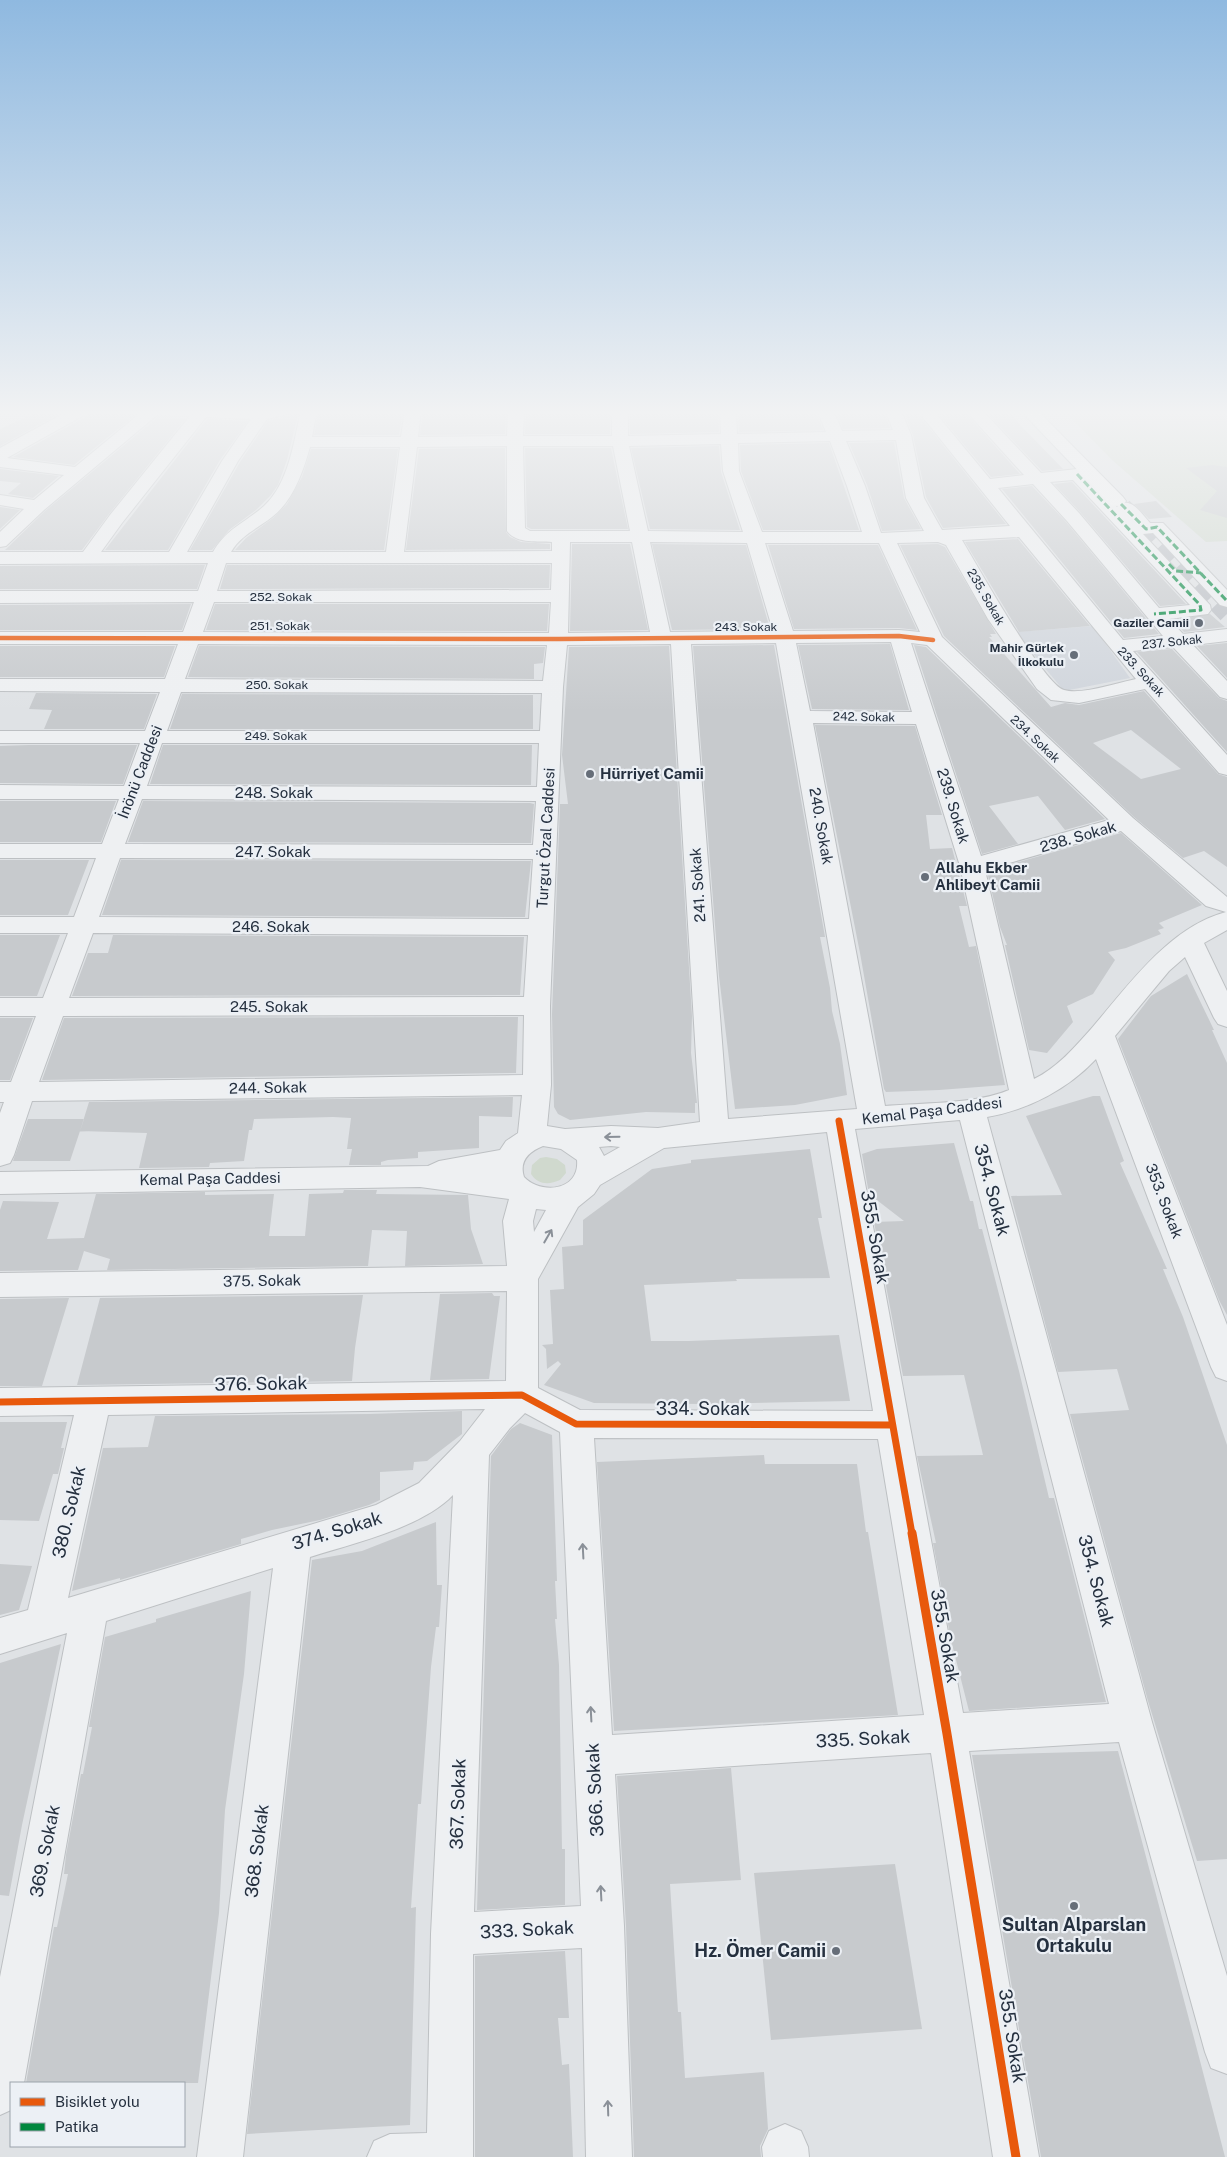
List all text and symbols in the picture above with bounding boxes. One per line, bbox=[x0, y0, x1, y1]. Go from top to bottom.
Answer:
street label: 235. Sokak bbox=[964, 566, 1008, 628]
street label: 252. Sokak bbox=[250, 590, 312, 604]
place label: Gaziler Camii bbox=[1113, 616, 1189, 630]
marker: Gaziler Camii bbox=[1193, 617, 1205, 629]
street label: 251. Sokak bbox=[250, 619, 310, 633]
street label: 243. Sokak bbox=[715, 620, 778, 634]
street label: 237. Sokak bbox=[1141, 632, 1203, 652]
place label: Mahir Gürlek İlkokulu bbox=[990, 641, 1064, 669]
street label: 233. Sokak bbox=[1115, 644, 1168, 700]
marker: Mahir Gürlek İlkokulu bbox=[1068, 649, 1080, 661]
street label: 250. Sokak bbox=[246, 678, 309, 692]
street label: 242. Sokak bbox=[833, 709, 895, 725]
street label: 234. Sokak bbox=[1007, 713, 1063, 766]
street label: İnönü Caddesi bbox=[113, 722, 165, 821]
street label: 249. Sokak bbox=[245, 729, 308, 743]
place label: Hürriyet Camii bbox=[600, 765, 704, 782]
street label: 239. Sokak bbox=[934, 766, 973, 846]
street label: Turgut Özal Caddesi bbox=[532, 767, 558, 909]
marker: Hürriyet Camii bbox=[584, 768, 596, 780]
street label: 248. Sokak bbox=[235, 784, 313, 801]
street label: 240. Sokak bbox=[806, 786, 837, 866]
street label: 238. Sokak bbox=[1038, 818, 1118, 855]
street label: 247. Sokak bbox=[235, 843, 311, 860]
street label: 241. Sokak bbox=[686, 847, 709, 923]
place label: Allahu Ekber Ahlibeyt Camii bbox=[935, 859, 1040, 893]
marker: Allahu Ekber Ahlibeyt Camii bbox=[919, 871, 931, 883]
street label: 246. Sokak bbox=[232, 918, 310, 935]
street label: 245. Sokak bbox=[230, 998, 308, 1015]
street label: 244. Sokak bbox=[229, 1078, 307, 1097]
street label: Kemal Paşa Caddesi bbox=[861, 1093, 1003, 1128]
one-way arrow bbox=[605, 1132, 621, 1142]
street label: 354. Sokak bbox=[970, 1141, 1015, 1238]
street label: 353. Sokak bbox=[1142, 1161, 1187, 1241]
street label: Kemal Paşa Caddesi bbox=[139, 1169, 281, 1188]
street label: 355. Sokak bbox=[857, 1188, 894, 1285]
one-way arrow bbox=[544, 1229, 554, 1243]
street label: 375. Sokak bbox=[223, 1271, 301, 1290]
street label: 376. Sokak bbox=[214, 1372, 308, 1395]
street label: 334. Sokak bbox=[656, 1398, 750, 1419]
street label: 380. Sokak bbox=[48, 1464, 89, 1560]
street label: 374. Sokak bbox=[289, 1507, 384, 1554]
street label: 354. Sokak bbox=[1074, 1532, 1119, 1629]
one-way arrow bbox=[578, 1544, 587, 1560]
street label: 355. Sokak bbox=[927, 1587, 964, 1684]
one-way arrow bbox=[587, 1706, 596, 1722]
street label: 335. Sokak bbox=[815, 1726, 911, 1751]
street label: 366. Sokak bbox=[582, 1743, 607, 1838]
street label: 367. Sokak bbox=[445, 1758, 470, 1850]
street label: 369. Sokak bbox=[25, 1803, 64, 1899]
street label: 368. Sokak bbox=[240, 1803, 273, 1899]
one-way arrow bbox=[596, 1886, 605, 1902]
marker: Sultan Alparslan Ortakulu bbox=[1068, 1900, 1080, 1912]
place label: Sultan Alparslan Ortakulu bbox=[1002, 1914, 1146, 1956]
street label: 333. Sokak bbox=[479, 1917, 575, 1942]
place label: Hz. Ömer Camii bbox=[694, 1939, 826, 1961]
marker: Hz. Ömer Camii bbox=[830, 1945, 842, 1957]
street label: 355. Sokak bbox=[995, 1987, 1030, 2084]
legend bbox=[10, 2082, 185, 2147]
text: Bisiklet yolu bbox=[55, 2093, 140, 2110]
one-way arrow bbox=[603, 2101, 612, 2117]
text: Patika bbox=[55, 2118, 99, 2135]

